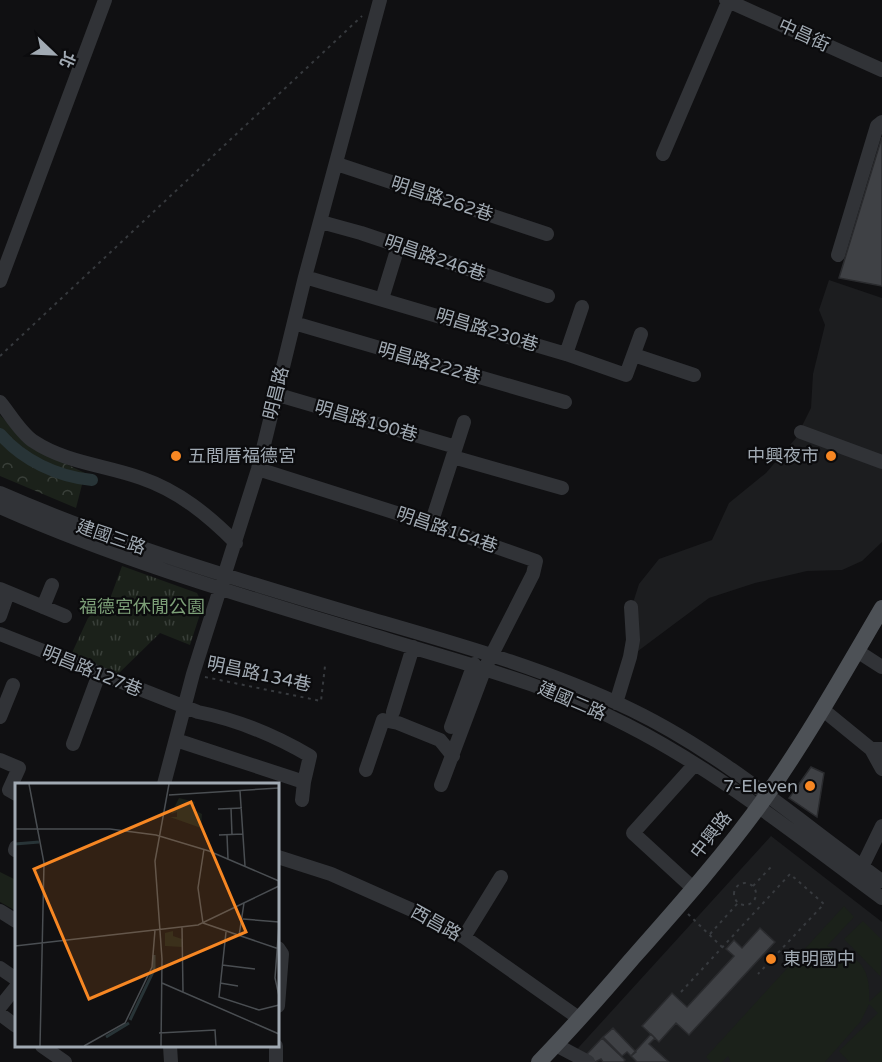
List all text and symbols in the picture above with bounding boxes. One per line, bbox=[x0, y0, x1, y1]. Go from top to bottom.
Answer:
street label: 中昌街 bbox=[775, 14, 833, 56]
north arrow bbox=[24, 24, 84, 84]
text: 北 bbox=[55, 48, 79, 71]
street label: 明昌路262巷 bbox=[388, 172, 496, 226]
street label: 明昌路246巷 bbox=[381, 230, 489, 286]
street label: 明昌路230巷 bbox=[433, 304, 541, 356]
street label: 明昌路222巷 bbox=[375, 338, 483, 388]
street label: 明昌路 bbox=[259, 364, 293, 422]
street label: 明昌路190巷 bbox=[312, 396, 420, 446]
place label: 五間厝福德宮 bbox=[188, 445, 296, 467]
place label: 中興夜市 bbox=[747, 445, 819, 467]
marker: 五間厝福德宮 bbox=[169, 449, 183, 463]
marker: 中興夜市 bbox=[824, 449, 838, 463]
street label: 明昌路154巷 bbox=[393, 502, 501, 558]
street label: 建國三路 bbox=[73, 515, 149, 559]
park label: 福德宮休閒公園 bbox=[79, 596, 205, 618]
street label: 明昌路127巷 bbox=[39, 641, 145, 701]
street label: 明昌路134巷 bbox=[205, 652, 313, 696]
street label: 建國二路 bbox=[535, 677, 609, 725]
place label: 7-Eleven bbox=[723, 775, 798, 797]
marker: 7-Eleven bbox=[803, 779, 817, 793]
inset map bbox=[15, 783, 279, 1047]
street label: 中興路 bbox=[686, 807, 736, 863]
street label: 西昌路 bbox=[407, 900, 465, 946]
place label: 東明國中 bbox=[783, 948, 855, 970]
marker: 東明國中 bbox=[764, 952, 778, 966]

